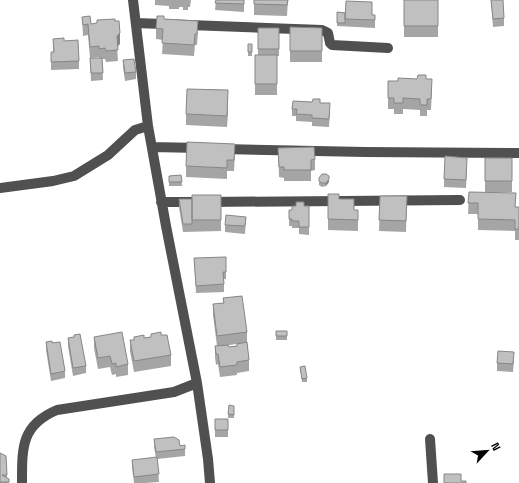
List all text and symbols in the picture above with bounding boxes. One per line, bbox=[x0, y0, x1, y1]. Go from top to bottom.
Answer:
north arrow bbox=[467, 431, 507, 471]
text: N bbox=[488, 440, 504, 453]

